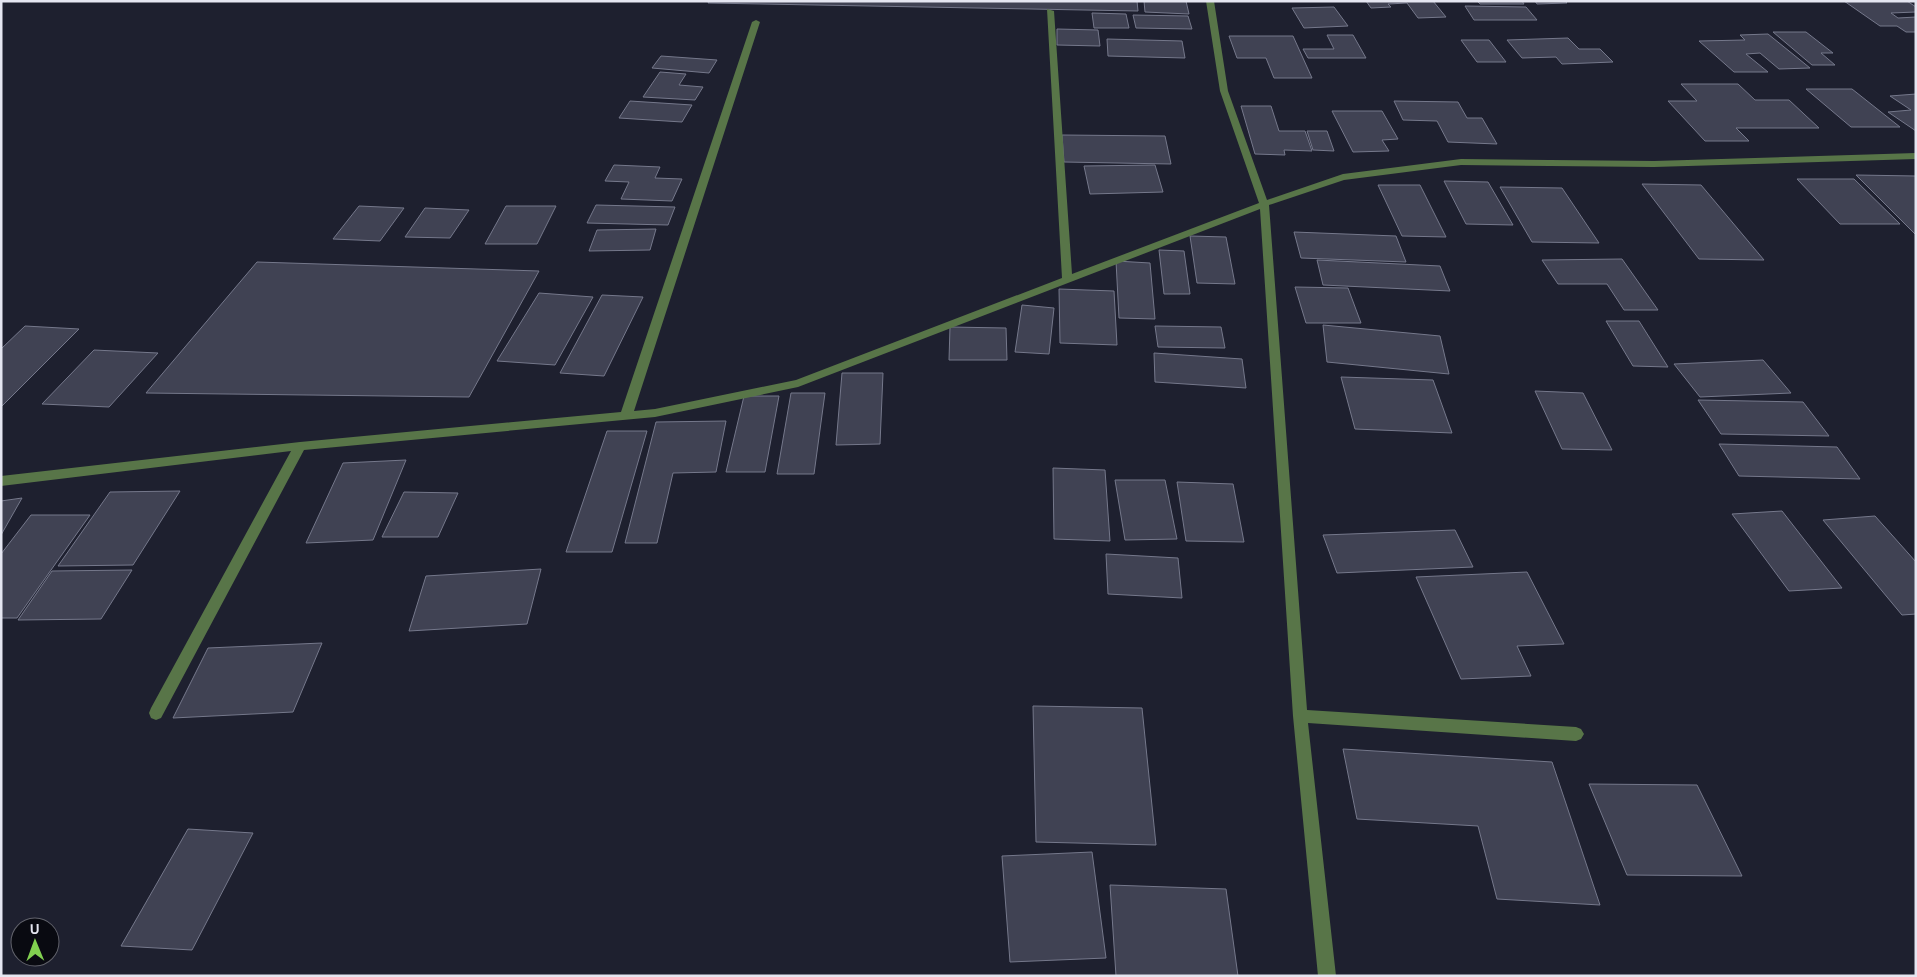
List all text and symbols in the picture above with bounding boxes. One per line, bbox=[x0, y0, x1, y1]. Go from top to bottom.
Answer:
north arrow bbox=[10, 917, 60, 967]
text: U bbox=[30, 920, 40, 938]

